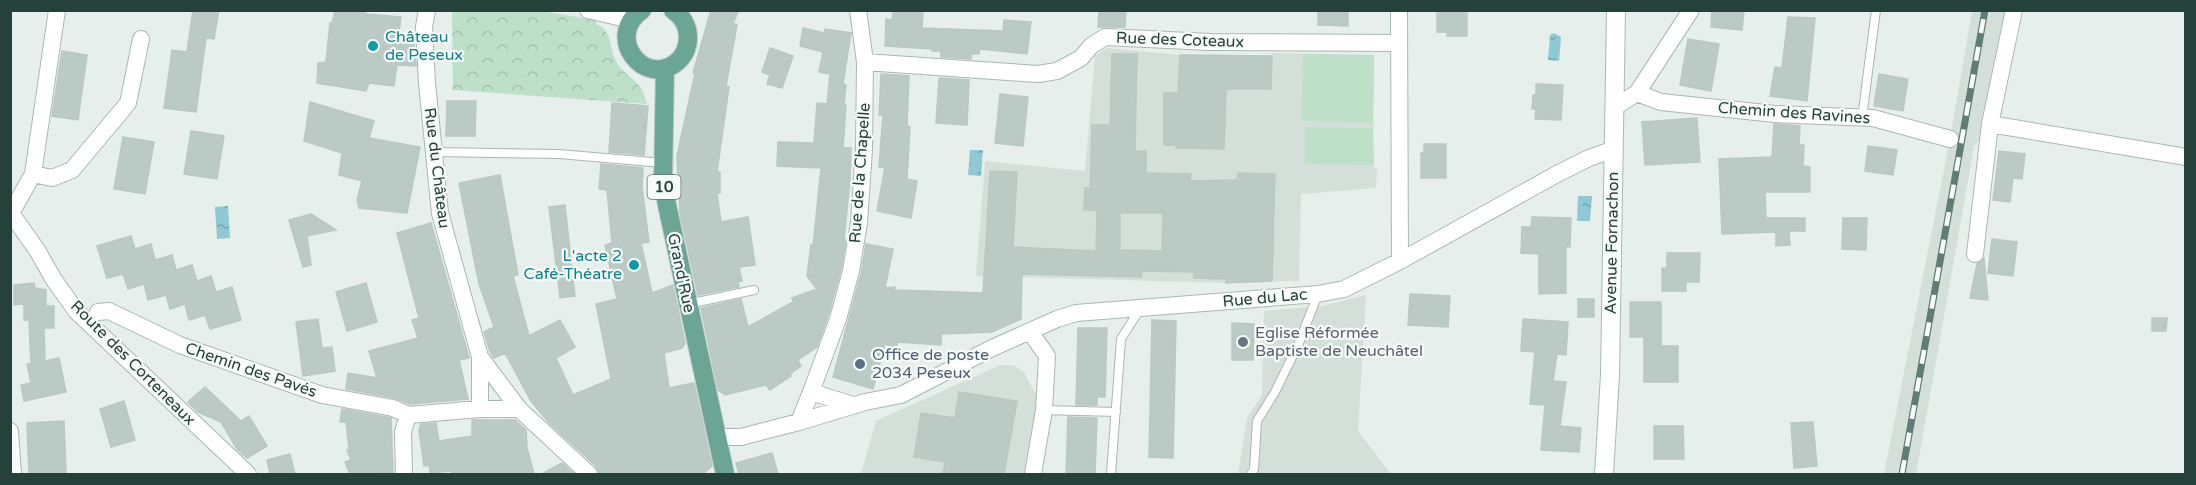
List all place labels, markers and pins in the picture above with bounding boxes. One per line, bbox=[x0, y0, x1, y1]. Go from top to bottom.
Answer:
place label: Château de Peseux bbox=[385, 27, 463, 65]
marker: Château de Peseux bbox=[366, 39, 380, 53]
place label: L'acte 2 Café-Théatre bbox=[524, 246, 622, 284]
marker: L'acte 2 Café-Théatre bbox=[627, 258, 641, 272]
place label: Eglise Réformée Baptiste de Neuchâtel bbox=[1255, 323, 1423, 361]
marker: Eglise Réformée Baptiste de Neuchâtel bbox=[1236, 335, 1250, 349]
place label: Office de poste 2034 Peseux bbox=[872, 345, 989, 383]
marker: Office de poste 2034 Peseux bbox=[853, 357, 867, 371]

